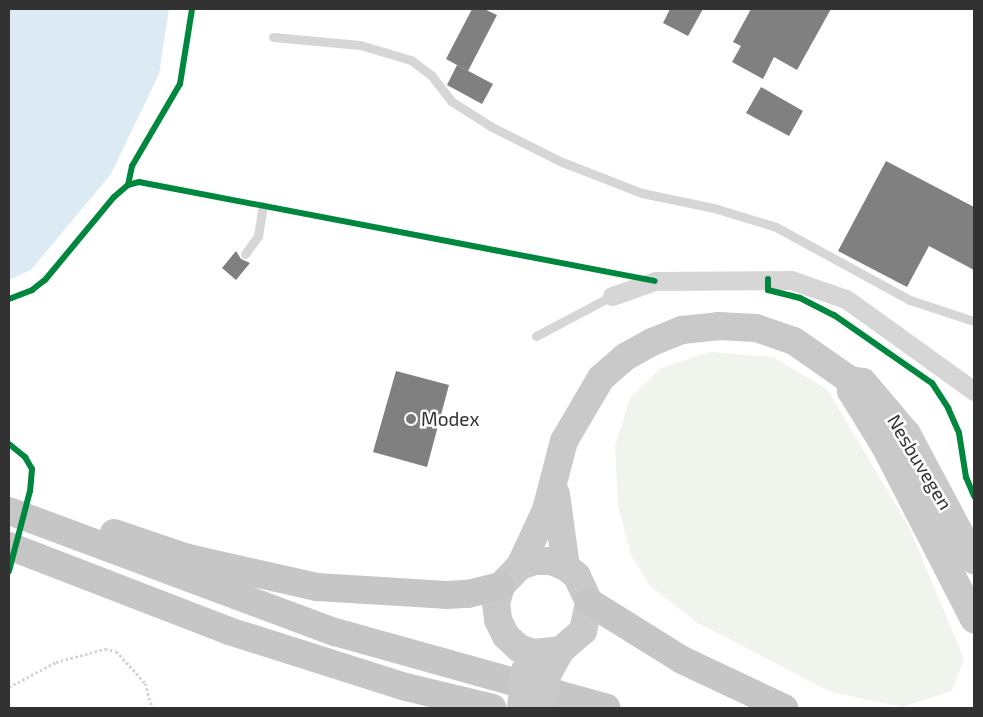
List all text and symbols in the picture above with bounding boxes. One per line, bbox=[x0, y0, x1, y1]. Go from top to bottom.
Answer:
place label: Modex bbox=[421, 408, 480, 430]
street label: Nesbuvegen bbox=[883, 410, 957, 514]
marker: Modex bbox=[405, 413, 417, 425]

